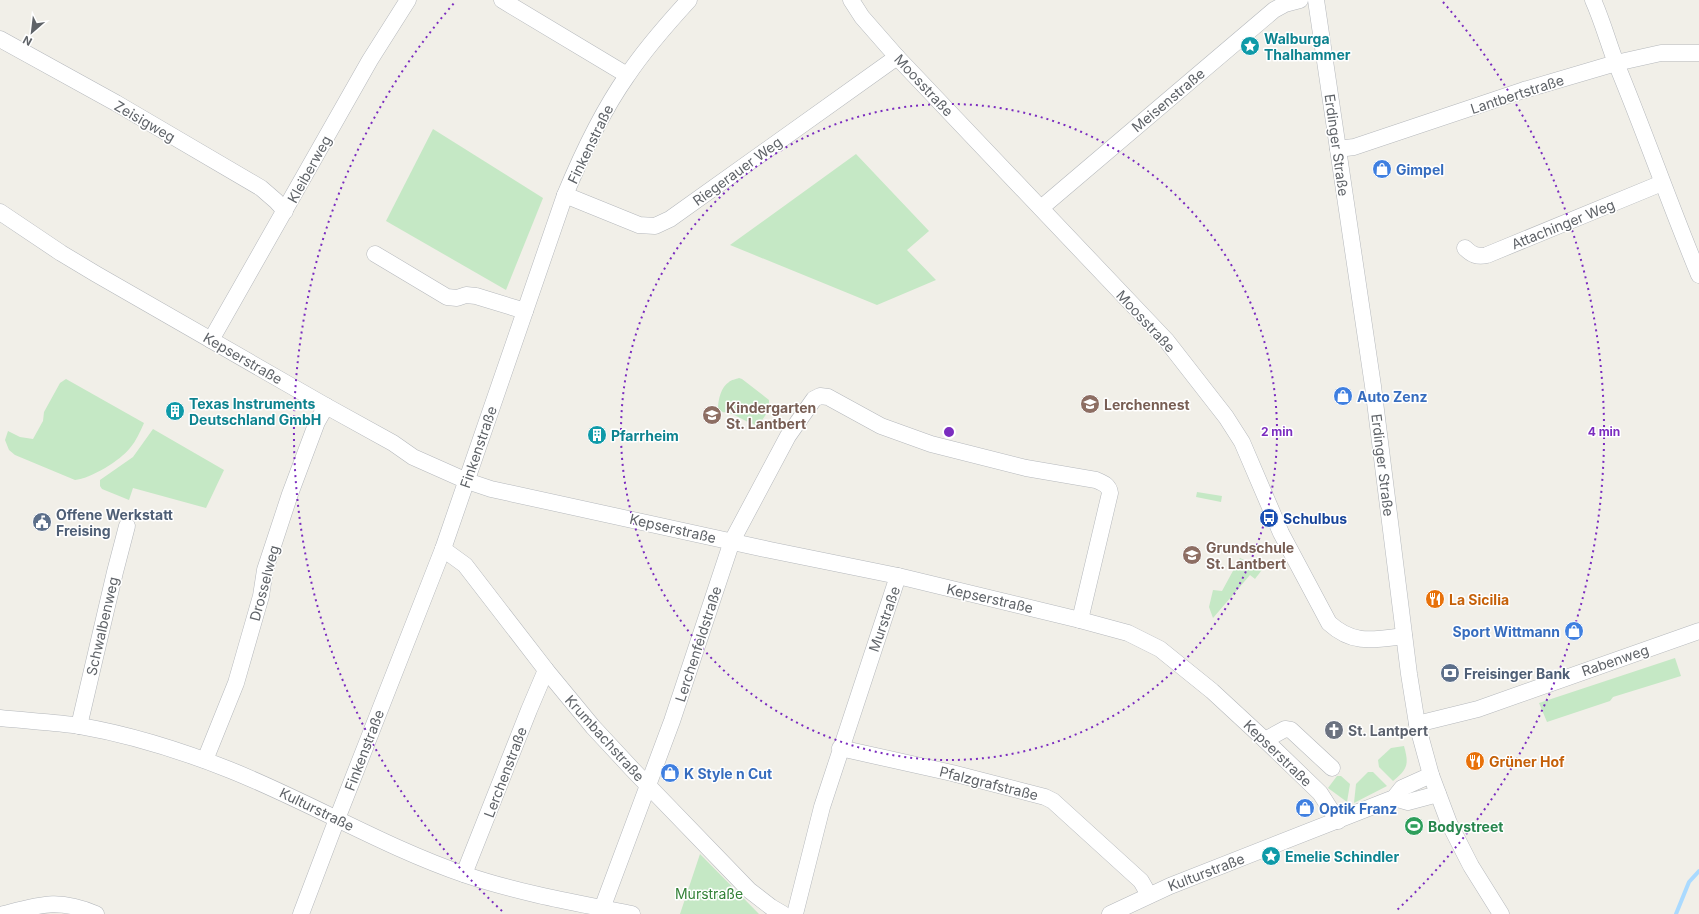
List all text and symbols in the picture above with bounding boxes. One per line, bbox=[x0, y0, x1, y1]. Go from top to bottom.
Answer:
north arrow bbox=[12, 12, 52, 52]
place label: Walburga Thalhammer bbox=[1264, 30, 1351, 63]
text: N bbox=[20, 33, 34, 49]
place icon: Walburga Thalhammer bbox=[1239, 35, 1261, 57]
street label: Moosstraße bbox=[891, 50, 957, 120]
street label: Meisenstraße bbox=[1128, 65, 1208, 135]
street label: Lantbertstraße bbox=[1468, 71, 1566, 117]
street label: Erdinger Straße bbox=[1321, 93, 1353, 197]
street label: Zeisigweg bbox=[111, 97, 179, 145]
street label: Finkenstraße bbox=[564, 102, 616, 186]
street label: Kleiberweg bbox=[284, 132, 334, 206]
street label: Riegerauer Weg bbox=[689, 133, 785, 209]
shop icon: Gimpel bbox=[1371, 158, 1393, 180]
place label: Gimpel bbox=[1396, 161, 1444, 178]
street label: Attachinger Weg bbox=[1509, 196, 1617, 252]
street label: Moosstraße bbox=[1113, 286, 1179, 356]
street label: Kepserstraße bbox=[201, 329, 285, 387]
shop icon: Auto Zenz bbox=[1332, 385, 1354, 407]
place label: Auto Zenz bbox=[1357, 388, 1427, 405]
school or university icon: Lerchennest bbox=[1079, 393, 1101, 415]
place label: Texas Instruments Deutschland GmbH bbox=[189, 395, 321, 428]
place label: Lerchennest bbox=[1104, 396, 1190, 413]
place label: Kindergarten St. Lantbert bbox=[726, 399, 816, 432]
building icon: Texas Instruments Deutschland GmbH bbox=[164, 400, 186, 422]
street label: Finkenstraße bbox=[456, 404, 500, 490]
school or university icon: Kindergarten St. Lantbert bbox=[701, 404, 723, 426]
street label: Erdinger Straße bbox=[1368, 413, 1398, 517]
building icon: Pfarrheim bbox=[586, 424, 608, 446]
text: 2 min bbox=[1261, 424, 1293, 439]
text: 4 min bbox=[1588, 424, 1620, 439]
centre of rings bbox=[942, 425, 956, 439]
place label: Pfarrheim bbox=[611, 427, 679, 444]
place label: Offene Werkstatt Freising bbox=[56, 506, 173, 539]
bus stop icon: Schulbus bbox=[1258, 507, 1280, 529]
street label: Kepserstraße bbox=[628, 510, 718, 546]
place label: Schulbus bbox=[1283, 510, 1347, 527]
public building icon: Offene Werkstatt Freising bbox=[31, 511, 53, 533]
place label: Grundschule St. Lantbert bbox=[1206, 539, 1294, 572]
street label: Drosselweg bbox=[246, 543, 282, 623]
school or university icon: Grundschule St. Lantbert bbox=[1181, 544, 1203, 566]
street label: Schwalbenweg bbox=[82, 575, 122, 677]
street label: Kepserstraße bbox=[945, 580, 1035, 616]
street label: Lerchenfeldstraße bbox=[671, 584, 725, 704]
street label: Murstraße bbox=[865, 584, 903, 654]
restaurant icon: La Sicilia bbox=[1424, 588, 1446, 610]
place label: La Sicilia bbox=[1449, 591, 1509, 608]
shop icon: Sport Wittmann bbox=[1563, 620, 1585, 642]
place label: Sport Wittmann bbox=[1453, 623, 1560, 640]
street label: Rabenweg bbox=[1579, 641, 1651, 679]
bank icon: Freisinger Bank bbox=[1439, 662, 1461, 684]
place label: Freisinger Bank bbox=[1464, 665, 1571, 682]
street label: Krumbachstraße bbox=[562, 691, 648, 785]
street label: Finkenstraße bbox=[341, 707, 387, 793]
street label: Kepserstraße bbox=[1240, 716, 1316, 790]
church icon: St. Lantpert bbox=[1323, 719, 1345, 741]
place label: St. Lantpert bbox=[1348, 722, 1428, 739]
street label: Lerchenstraße bbox=[480, 724, 530, 820]
restaurant icon: Grüner Hof bbox=[1464, 750, 1486, 772]
place label: Grüner Hof bbox=[1489, 753, 1565, 770]
shop icon: K Style n Cut bbox=[659, 762, 681, 784]
street label: Pfalzgrafstraße bbox=[938, 763, 1040, 803]
place label: K Style n Cut bbox=[684, 765, 772, 782]
street label: Kulturstraße bbox=[277, 784, 357, 834]
shop icon: Optik Franz bbox=[1294, 797, 1316, 819]
place label: Optik Franz bbox=[1319, 800, 1397, 817]
sports icon: Bodystreet bbox=[1403, 815, 1425, 837]
place label: Bodystreet bbox=[1428, 818, 1503, 835]
place icon: Emelie Schindler bbox=[1260, 845, 1282, 867]
place label: Emelie Schindler bbox=[1285, 848, 1399, 865]
street label: Kulturstraße bbox=[1165, 850, 1247, 894]
park label: Murstraße bbox=[675, 885, 743, 902]

